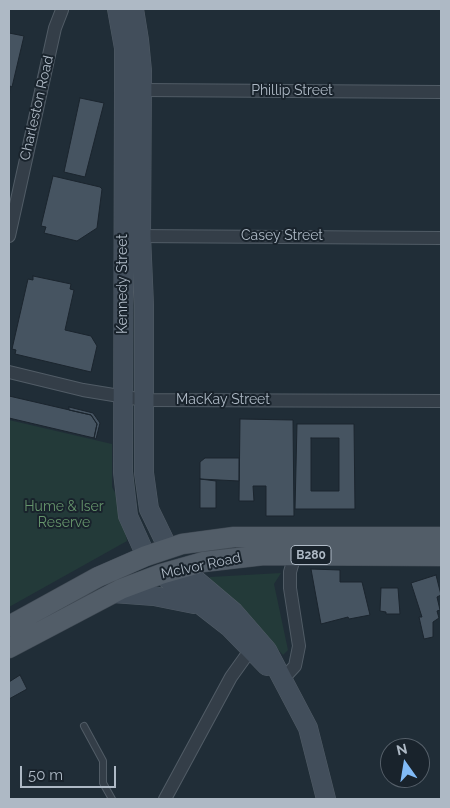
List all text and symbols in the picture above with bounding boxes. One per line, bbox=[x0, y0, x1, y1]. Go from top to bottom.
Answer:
street label: Charleston Road bbox=[17, 54, 57, 162]
street label: Phillip Street bbox=[251, 83, 333, 99]
street label: Casey Street bbox=[241, 228, 323, 244]
street label: Kennedy Street bbox=[115, 234, 131, 334]
street label: MacKay Street bbox=[176, 392, 270, 408]
park label: Hume & Iser Reserve bbox=[24, 499, 104, 532]
road number: B280 bbox=[291, 546, 331, 564]
street label: McIvor Road bbox=[160, 549, 242, 583]
north arrow bbox=[380, 738, 430, 788]
text: N bbox=[395, 740, 409, 758]
scale bar bbox=[22, 756, 119, 788]
text: 50 m bbox=[28, 766, 63, 784]

